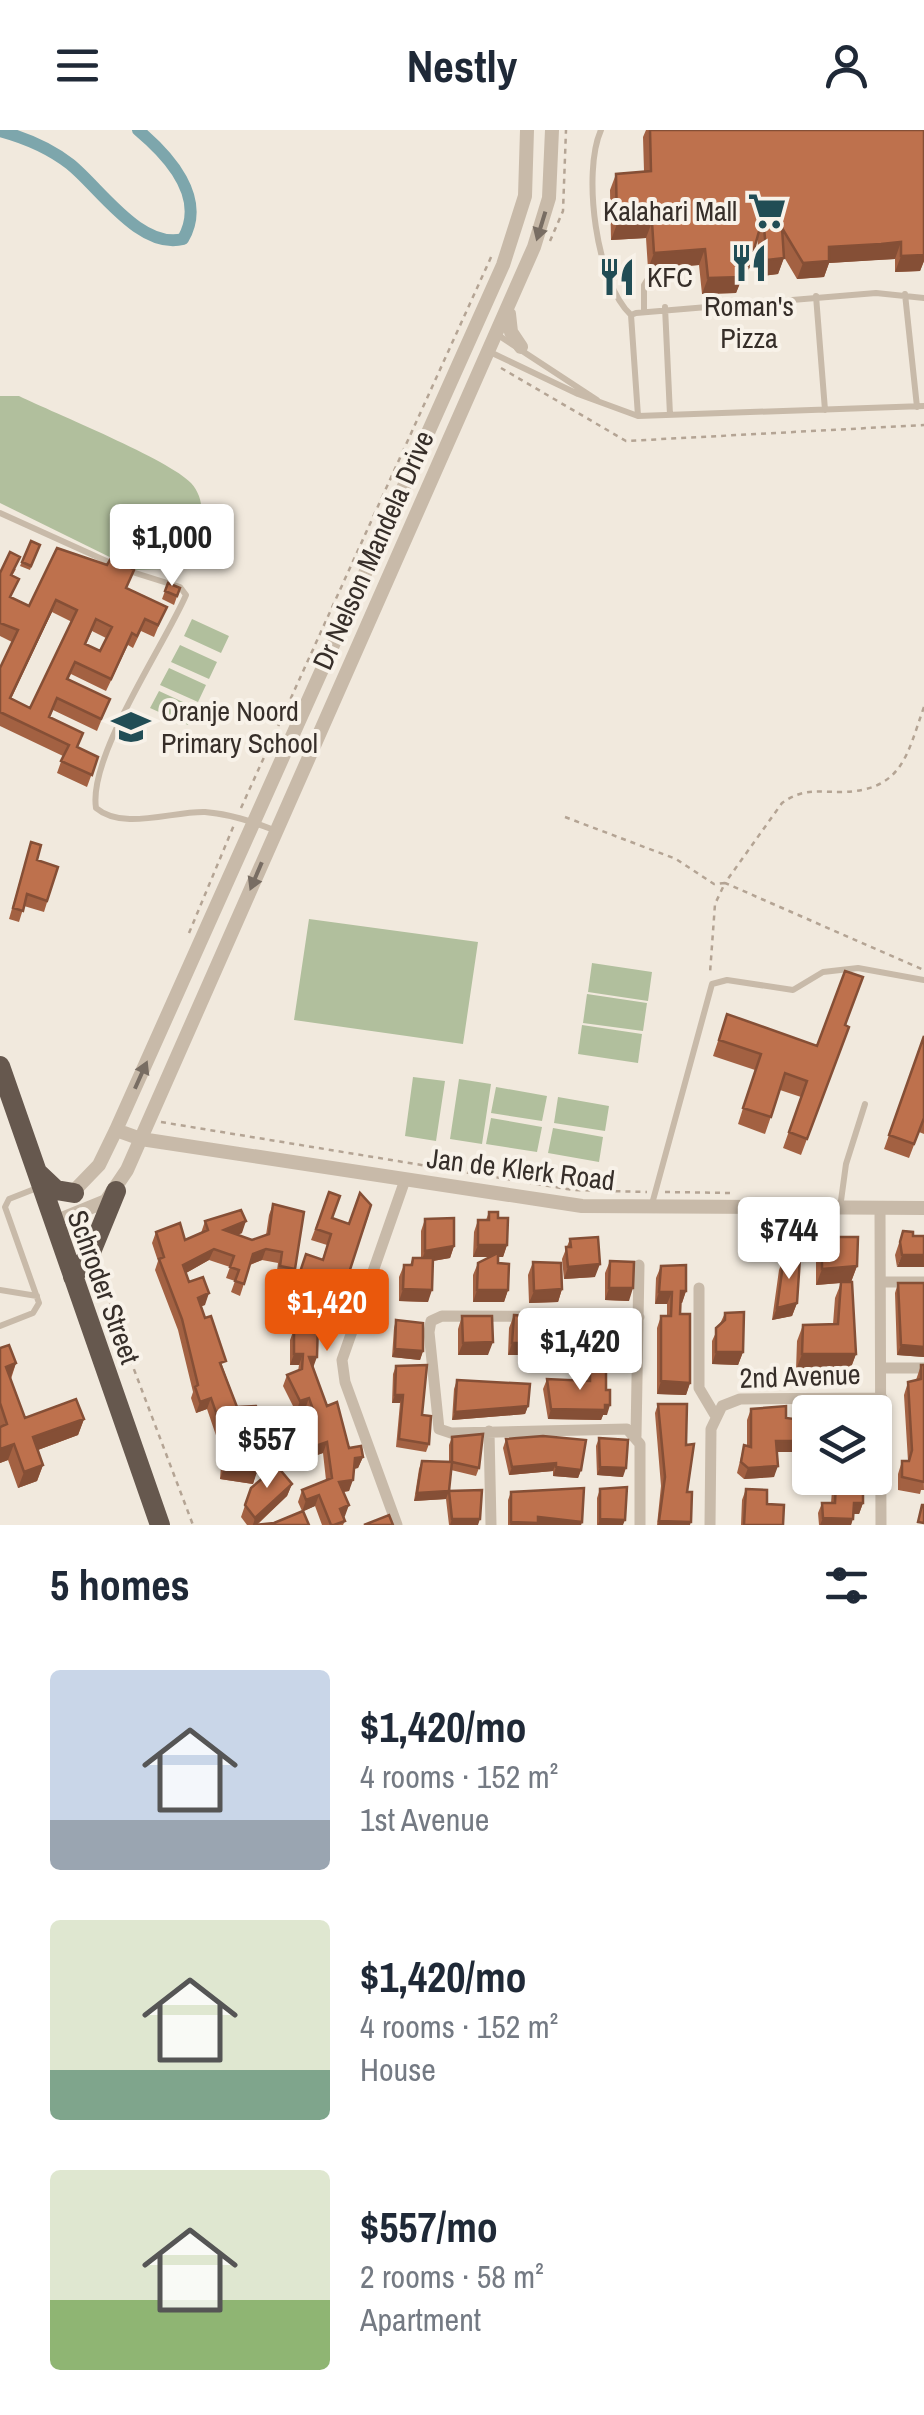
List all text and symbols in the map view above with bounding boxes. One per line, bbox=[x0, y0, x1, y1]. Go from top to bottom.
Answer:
text: Nestly bbox=[407, 35, 517, 96]
icon: menu bbox=[50, 38, 105, 93]
icon: person bbox=[819, 38, 874, 93]
supermarket icon: Kalahari Mall bbox=[746, 190, 788, 232]
place label: Kalahari Mall bbox=[603, 192, 737, 230]
one-way arrow bbox=[533, 212, 548, 242]
restaurant icon: Roman's Pizza bbox=[728, 242, 770, 284]
restaurant icon: KFC bbox=[596, 256, 638, 298]
place label: KFC bbox=[647, 258, 693, 296]
place label: Roman's Pizza bbox=[704, 287, 794, 357]
street label: Dr Nelson Mandela Drive bbox=[303, 425, 443, 675]
pin: $1,000 bbox=[91, 504, 253, 589]
text: $1,000 bbox=[132, 515, 212, 558]
place label: Oranje Noord Primary School bbox=[161, 692, 318, 762]
school or university icon: Oranje Noord Primary School bbox=[110, 706, 152, 748]
one-way arrow bbox=[248, 861, 264, 891]
one-way arrow bbox=[132, 1060, 149, 1089]
street label: Jan de Klerk Road bbox=[425, 1139, 617, 1199]
pin: $744 bbox=[730, 1197, 848, 1282]
street label: Schroder Street bbox=[59, 1205, 149, 1369]
text: $744 bbox=[760, 1208, 818, 1251]
pin: $1,420 bbox=[246, 1269, 408, 1354]
text: $1,420 bbox=[287, 1280, 367, 1323]
pin: $1,420 bbox=[499, 1308, 661, 1393]
text: $1,420 bbox=[540, 1319, 620, 1362]
street label: 2nd Avenue bbox=[739, 1355, 861, 1397]
map controls bbox=[792, 1395, 892, 1495]
button: layers bbox=[792, 1395, 892, 1495]
pin: $557 bbox=[208, 1406, 326, 1491]
text: $557 bbox=[238, 1417, 296, 1460]
text: 5 homes bbox=[50, 1557, 190, 1613]
icon: filters bbox=[819, 1558, 874, 1613]
text: $1,420/mo bbox=[360, 1699, 527, 1755]
icon: home bbox=[130, 1710, 250, 1830]
text: 4 rooms · 152 m² bbox=[360, 1755, 558, 1798]
text: 1st Avenue bbox=[360, 1798, 489, 1841]
text: $1,420/mo bbox=[360, 1949, 527, 2005]
icon: home bbox=[130, 1960, 250, 2080]
text: 4 rooms · 152 m² bbox=[360, 2005, 558, 2048]
text: House bbox=[360, 2048, 436, 2091]
text: $557/mo bbox=[360, 2199, 498, 2255]
icon: home bbox=[130, 2210, 250, 2330]
text: 2 rooms · 58 m² bbox=[360, 2255, 544, 2298]
text: Apartment bbox=[360, 2298, 481, 2341]

